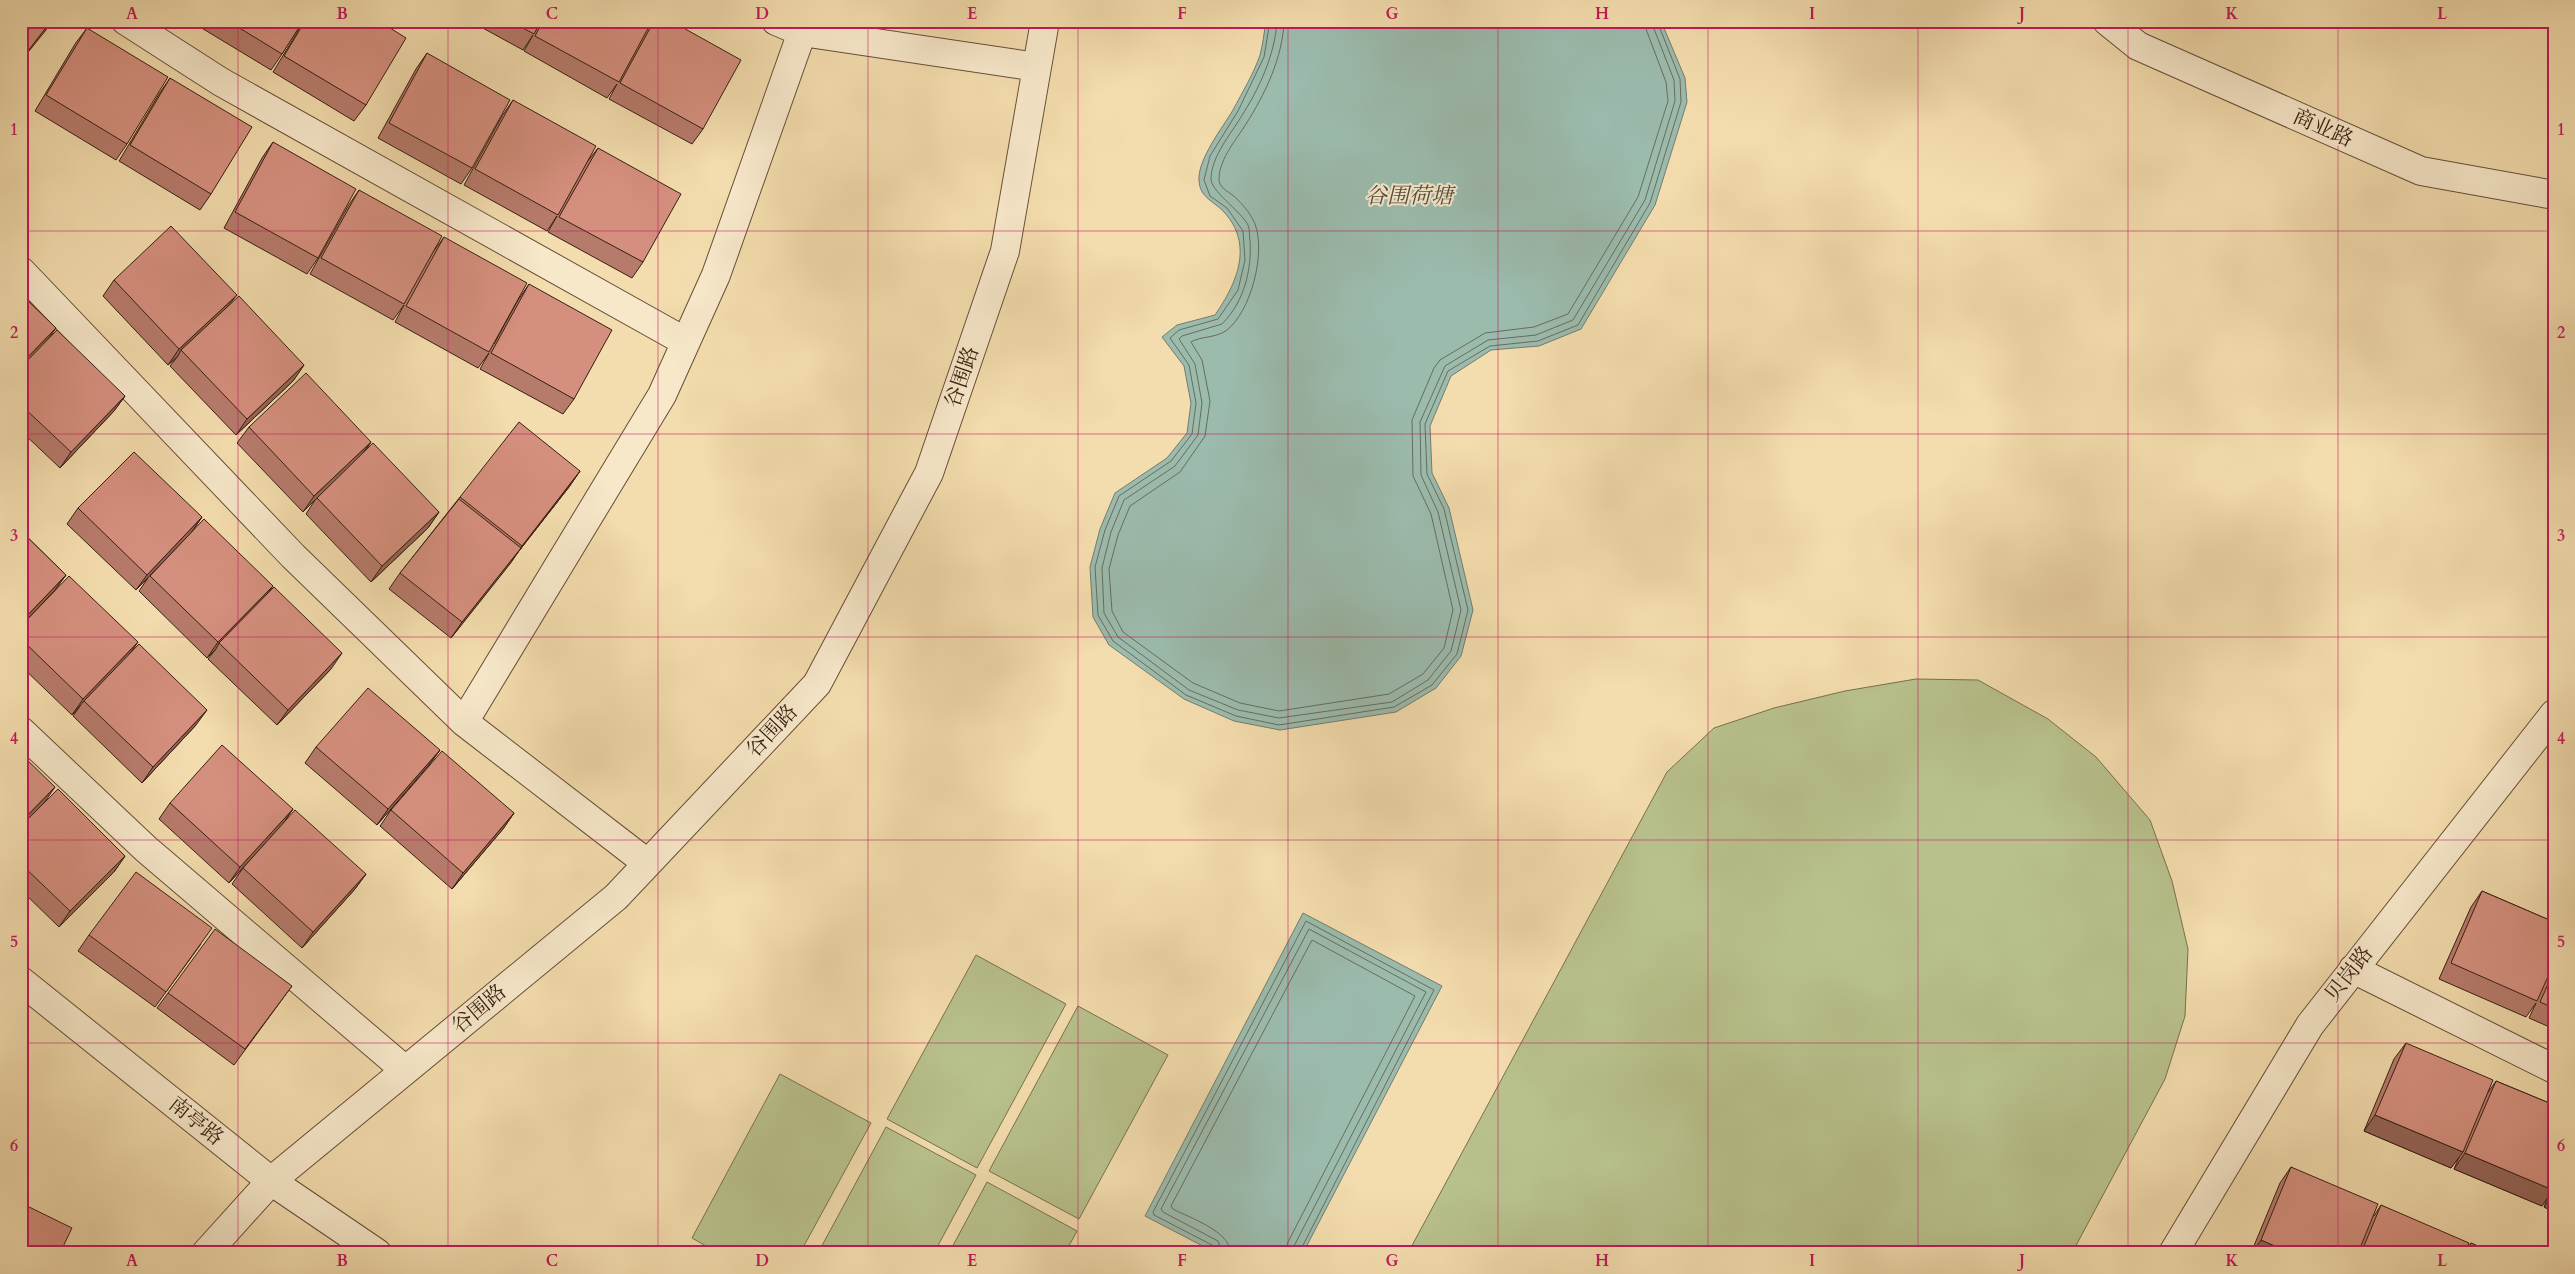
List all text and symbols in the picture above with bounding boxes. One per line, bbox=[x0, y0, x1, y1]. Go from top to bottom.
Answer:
text: A bbox=[126, 3, 138, 25]
text: B bbox=[336, 3, 348, 25]
text: C bbox=[546, 3, 558, 25]
text: D bbox=[755, 3, 769, 25]
text: E bbox=[967, 3, 977, 25]
text: F bbox=[1177, 3, 1187, 25]
text: G bbox=[1385, 3, 1399, 25]
text: H bbox=[1595, 3, 1609, 25]
text: I bbox=[1809, 3, 1815, 25]
text: J bbox=[2017, 3, 2025, 25]
text: K bbox=[2226, 3, 2239, 25]
text: L bbox=[2437, 3, 2448, 25]
street label: 商业路 bbox=[2288, 102, 2358, 154]
text: 1 bbox=[10, 119, 18, 141]
text: 1 bbox=[2557, 119, 2565, 141]
water label: 谷围荷塘 bbox=[1365, 181, 1456, 211]
text: 2 bbox=[10, 322, 18, 344]
text: 2 bbox=[2557, 322, 2565, 344]
street label: 谷围路 bbox=[938, 342, 986, 412]
text: 3 bbox=[10, 525, 18, 547]
text: 3 bbox=[2557, 525, 2565, 547]
street label: 谷围路 bbox=[740, 698, 804, 764]
text: 4 bbox=[10, 728, 18, 750]
text: 4 bbox=[2557, 728, 2565, 750]
text: 5 bbox=[10, 931, 18, 953]
text: 5 bbox=[2557, 931, 2565, 953]
street label: 贝岗路 bbox=[2318, 940, 2380, 1008]
street label: 谷围路 bbox=[446, 978, 512, 1040]
street label: 南亭路 bbox=[162, 1090, 230, 1152]
text: 6 bbox=[10, 1135, 18, 1157]
text: 6 bbox=[2557, 1135, 2565, 1157]
text: A bbox=[126, 1250, 138, 1272]
text: B bbox=[336, 1250, 348, 1272]
text: C bbox=[546, 1250, 558, 1272]
text: D bbox=[755, 1250, 769, 1272]
text: E bbox=[967, 1250, 977, 1272]
text: F bbox=[1177, 1250, 1187, 1272]
text: G bbox=[1385, 1250, 1399, 1272]
text: H bbox=[1595, 1250, 1609, 1272]
text: I bbox=[1809, 1250, 1815, 1272]
text: J bbox=[2017, 1250, 2025, 1272]
text: K bbox=[2226, 1250, 2239, 1272]
text: L bbox=[2437, 1250, 2448, 1272]

